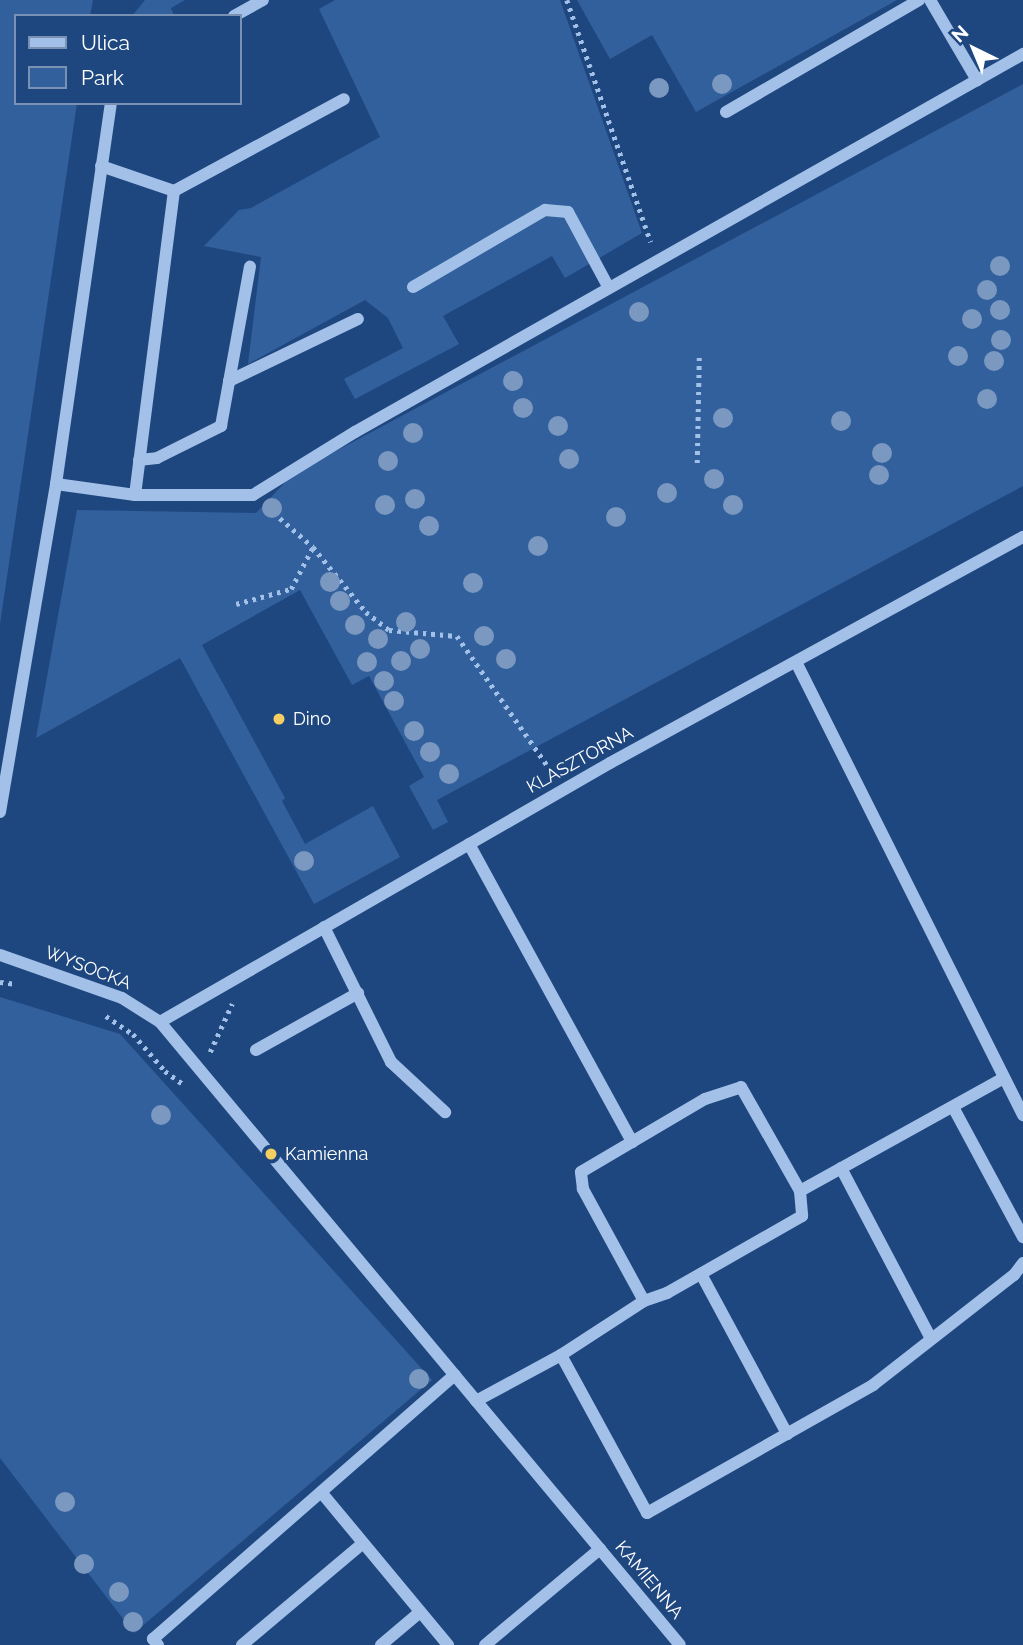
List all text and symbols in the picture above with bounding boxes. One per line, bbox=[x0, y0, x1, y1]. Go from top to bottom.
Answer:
legend bbox=[14, 14, 242, 105]
north arrow bbox=[939, 14, 1009, 84]
text: N bbox=[947, 21, 972, 47]
text: Ulica bbox=[81, 30, 130, 55]
text: Park bbox=[81, 65, 124, 90]
place label: Dino bbox=[293, 708, 331, 730]
marker: Dino bbox=[271, 711, 287, 727]
street label: KLASZTORNA bbox=[523, 722, 637, 798]
street label: WYSOCKA bbox=[42, 942, 134, 994]
place label: Kamienna bbox=[285, 1143, 368, 1165]
marker: Kamienna bbox=[263, 1146, 279, 1162]
street label: KAMIENNA bbox=[610, 1537, 688, 1623]

